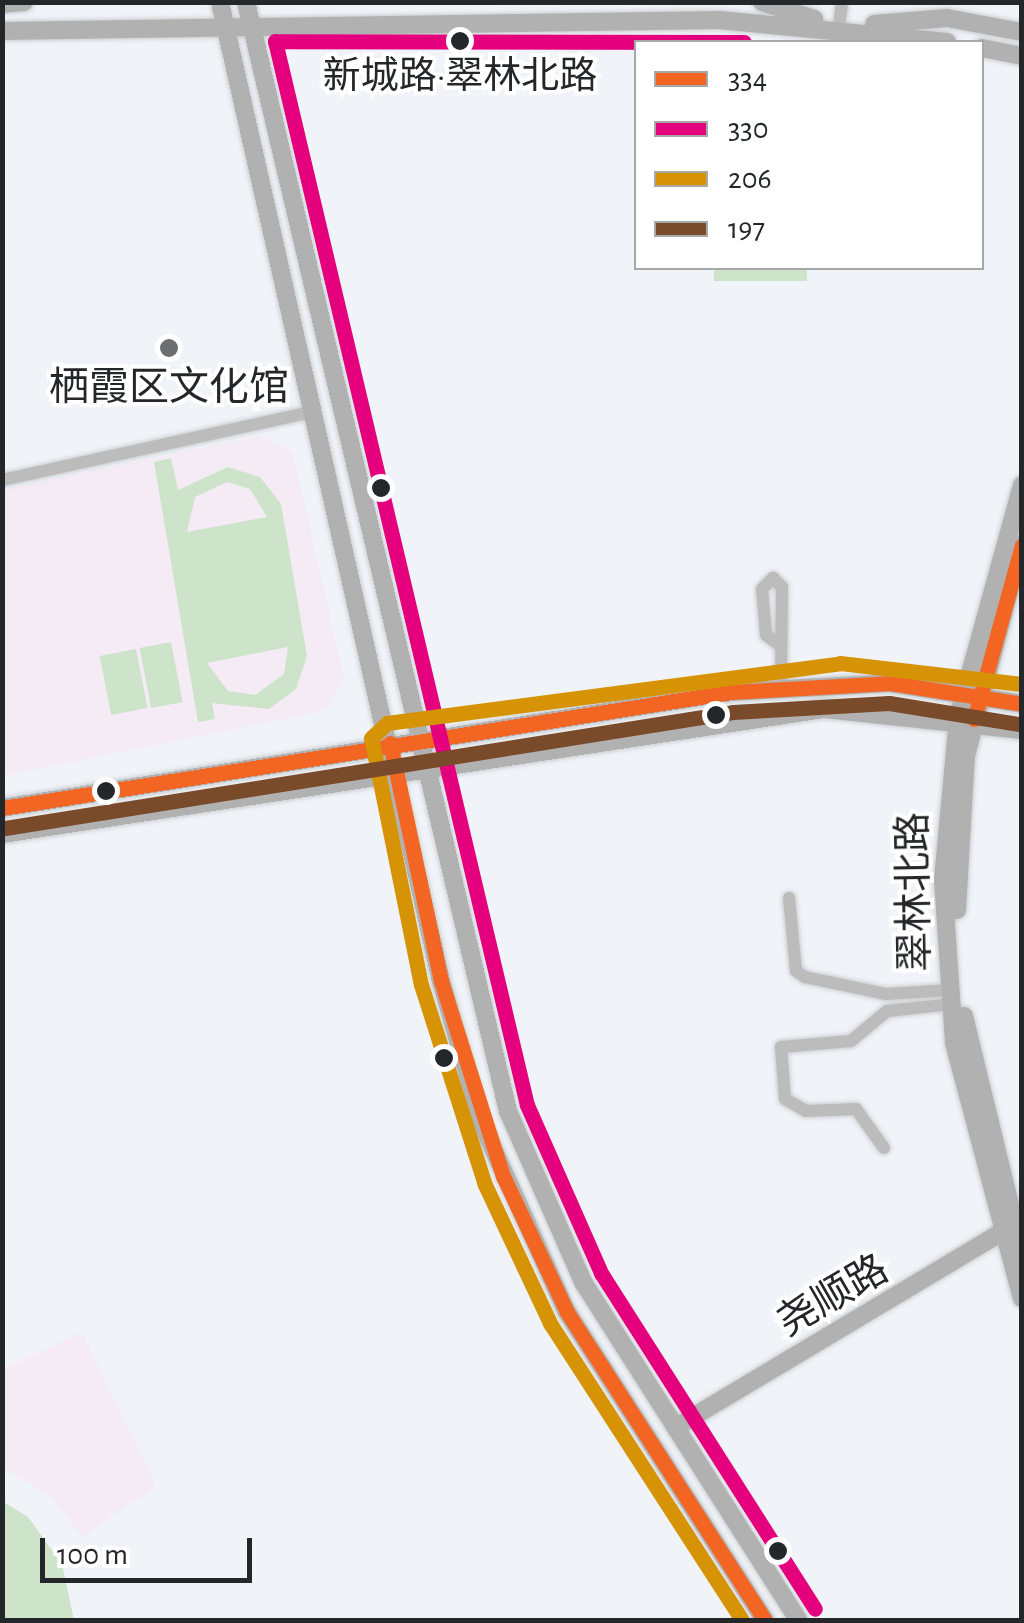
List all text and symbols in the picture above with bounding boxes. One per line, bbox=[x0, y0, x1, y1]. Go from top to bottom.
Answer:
marker: 新城路·翠林北路 bbox=[450, 31, 470, 51]
legend bbox=[634, 40, 984, 270]
place label: 新城路·翠林北路 bbox=[323, 55, 597, 101]
text: 334 bbox=[728, 64, 767, 94]
text: 330 bbox=[728, 114, 769, 144]
text: 206 bbox=[728, 164, 772, 194]
text: 197 bbox=[728, 214, 765, 244]
marker: 栖霞区文化馆 bbox=[158, 337, 180, 359]
place label: 栖霞区文化馆 bbox=[49, 364, 289, 412]
unlabelled marker bbox=[371, 478, 391, 498]
unlabelled marker bbox=[706, 705, 726, 725]
unlabelled marker bbox=[96, 781, 116, 801]
street label: 翠林北路 bbox=[890, 812, 940, 972]
unlabelled marker bbox=[434, 1048, 454, 1068]
street label: 尧顺路 bbox=[769, 1245, 897, 1347]
scale bar bbox=[45, 1518, 258, 1580]
text: 100 m bbox=[57, 1540, 128, 1570]
unlabelled marker bbox=[768, 1541, 788, 1561]

